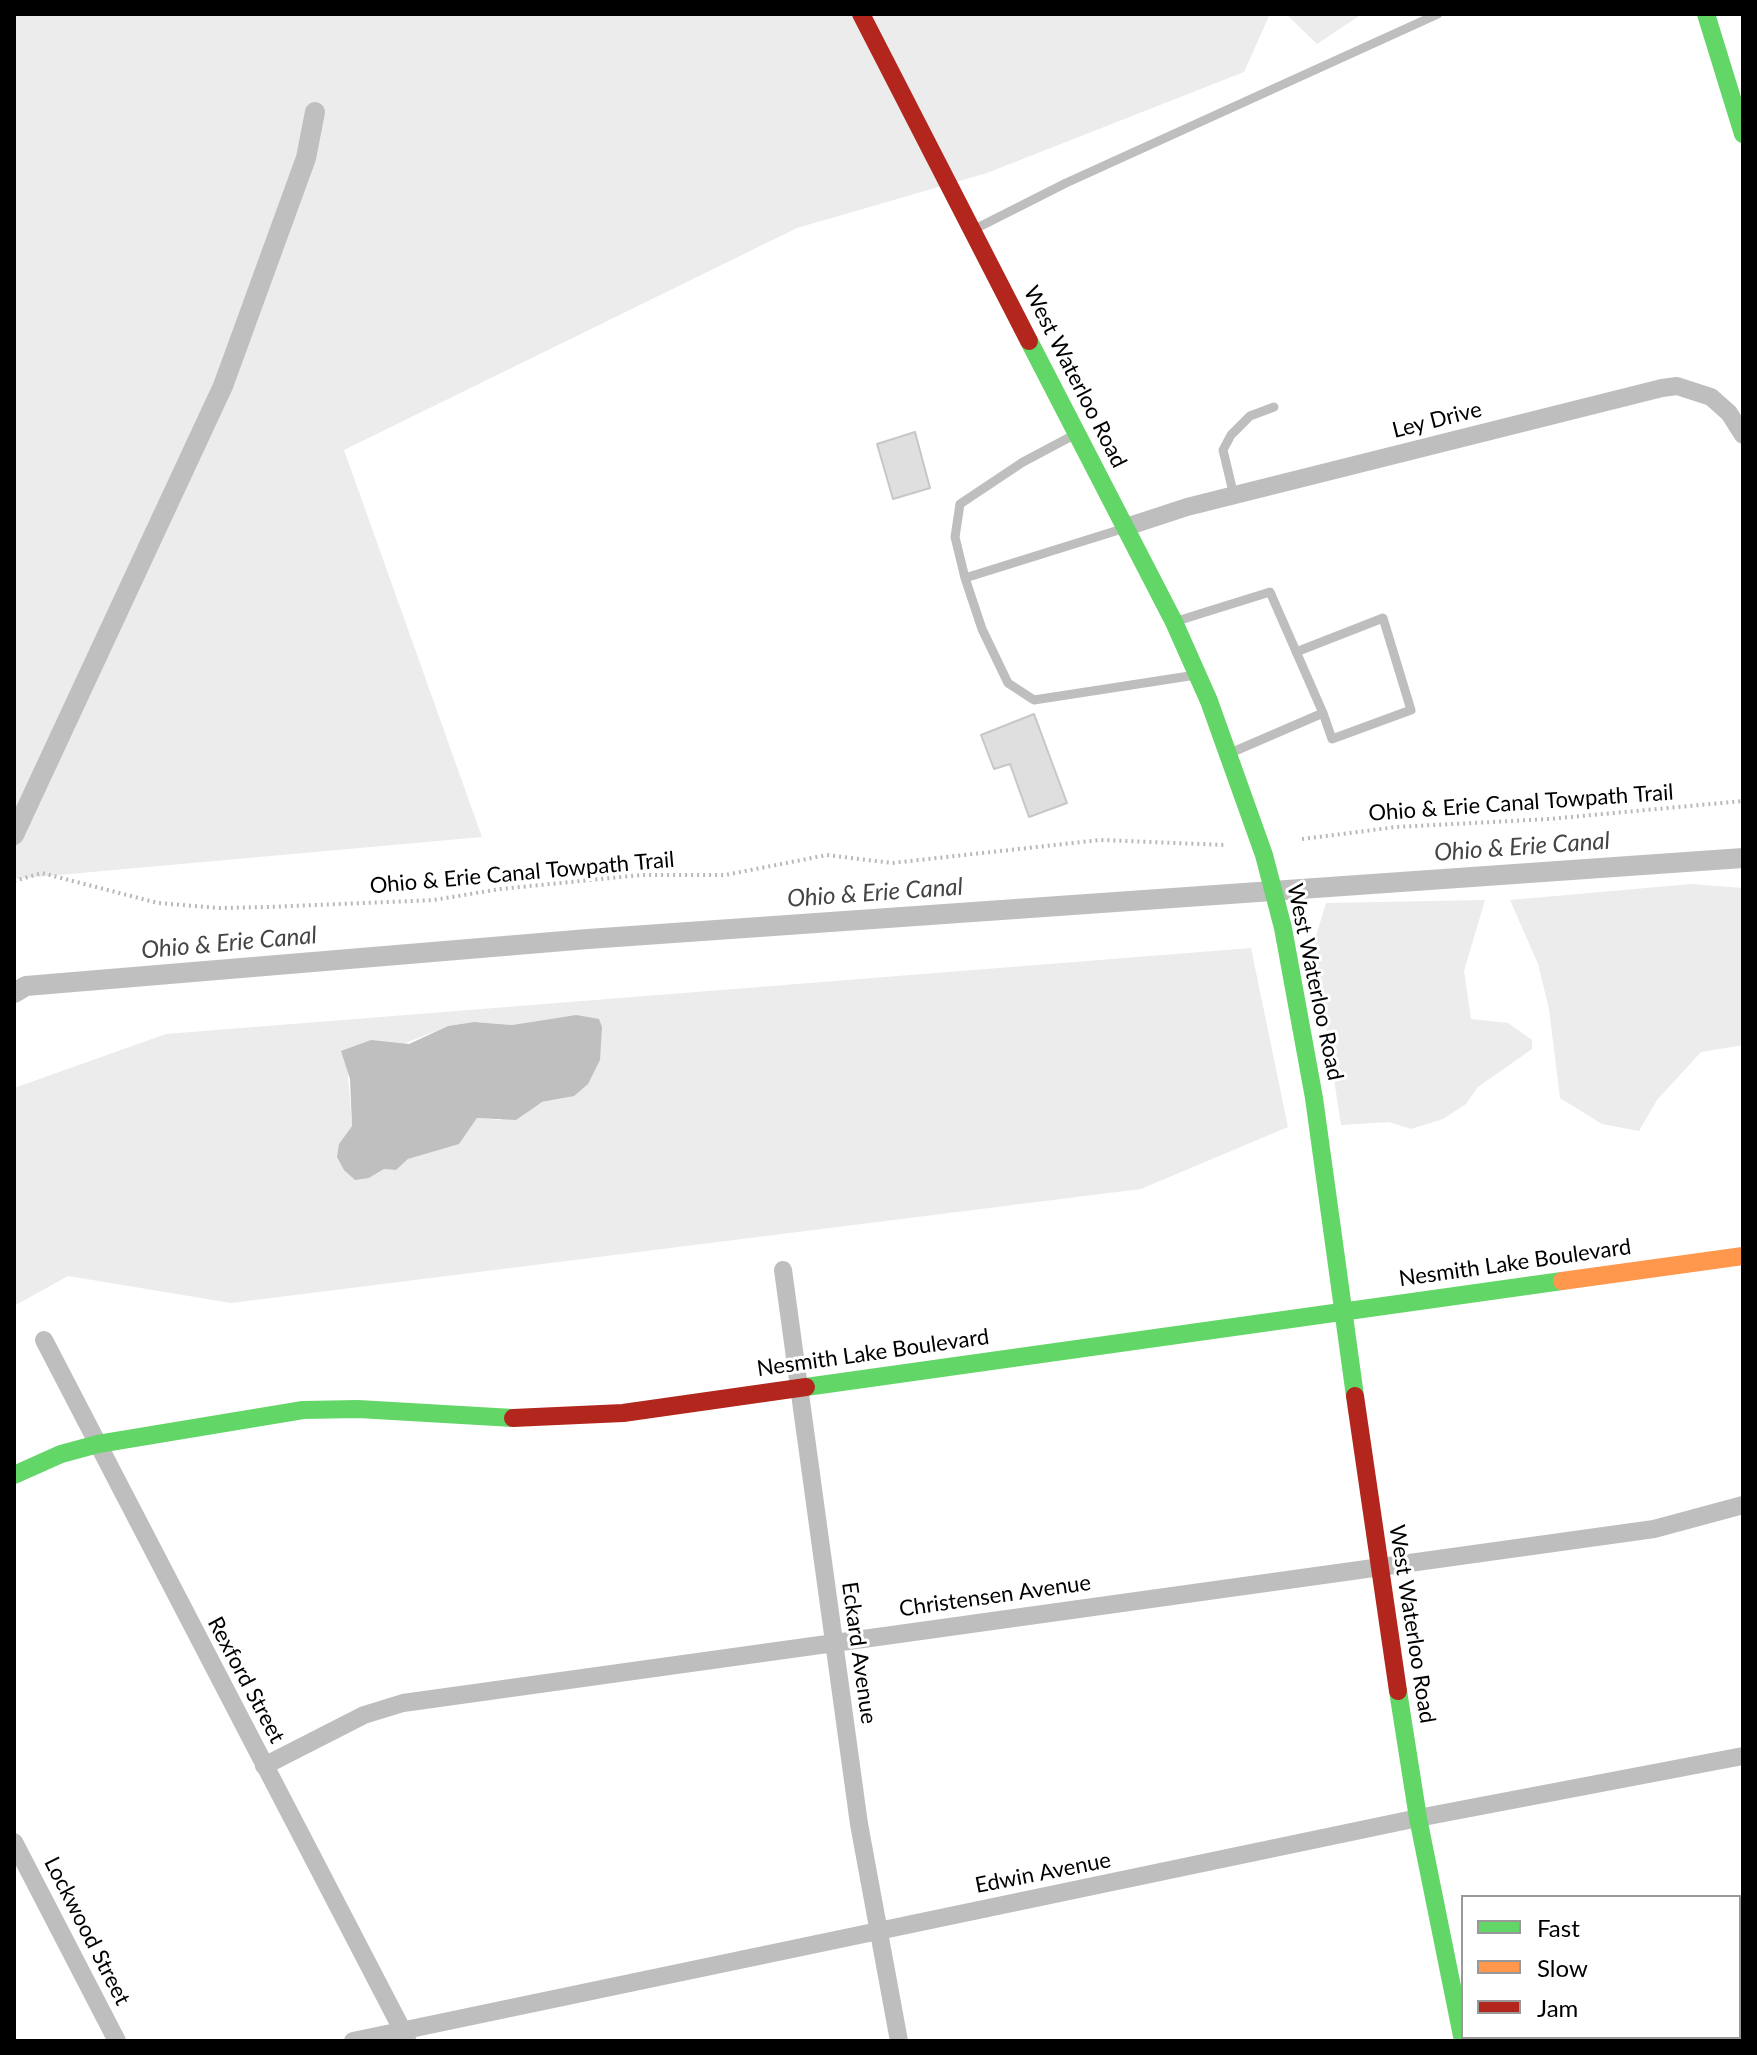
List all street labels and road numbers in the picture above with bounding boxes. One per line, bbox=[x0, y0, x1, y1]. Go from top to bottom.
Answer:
street label: West Waterloo Road bbox=[1018, 282, 1132, 472]
street label: Ley Drive bbox=[1390, 396, 1484, 444]
street label: Ohio & Erie Canal Towpath Trail bbox=[1368, 779, 1674, 827]
street label: Ohio & Erie Canal Towpath Trail bbox=[369, 847, 675, 899]
street label: West Waterloo Road bbox=[1281, 881, 1349, 1083]
street label: Nesmith Lake Boulevard bbox=[1397, 1234, 1633, 1292]
street label: Nesmith Lake Boulevard bbox=[755, 1324, 991, 1382]
street label: West Waterloo Road bbox=[1383, 1523, 1441, 1725]
street label: Christensen Avenue bbox=[897, 1569, 1093, 1623]
street label: Eckard Avenue bbox=[836, 1580, 882, 1726]
street label: Rexford Street bbox=[202, 1613, 290, 1747]
street label: Edwin Avenue bbox=[973, 1847, 1113, 1899]
street label: Lockwood Street bbox=[38, 1853, 136, 2009]

